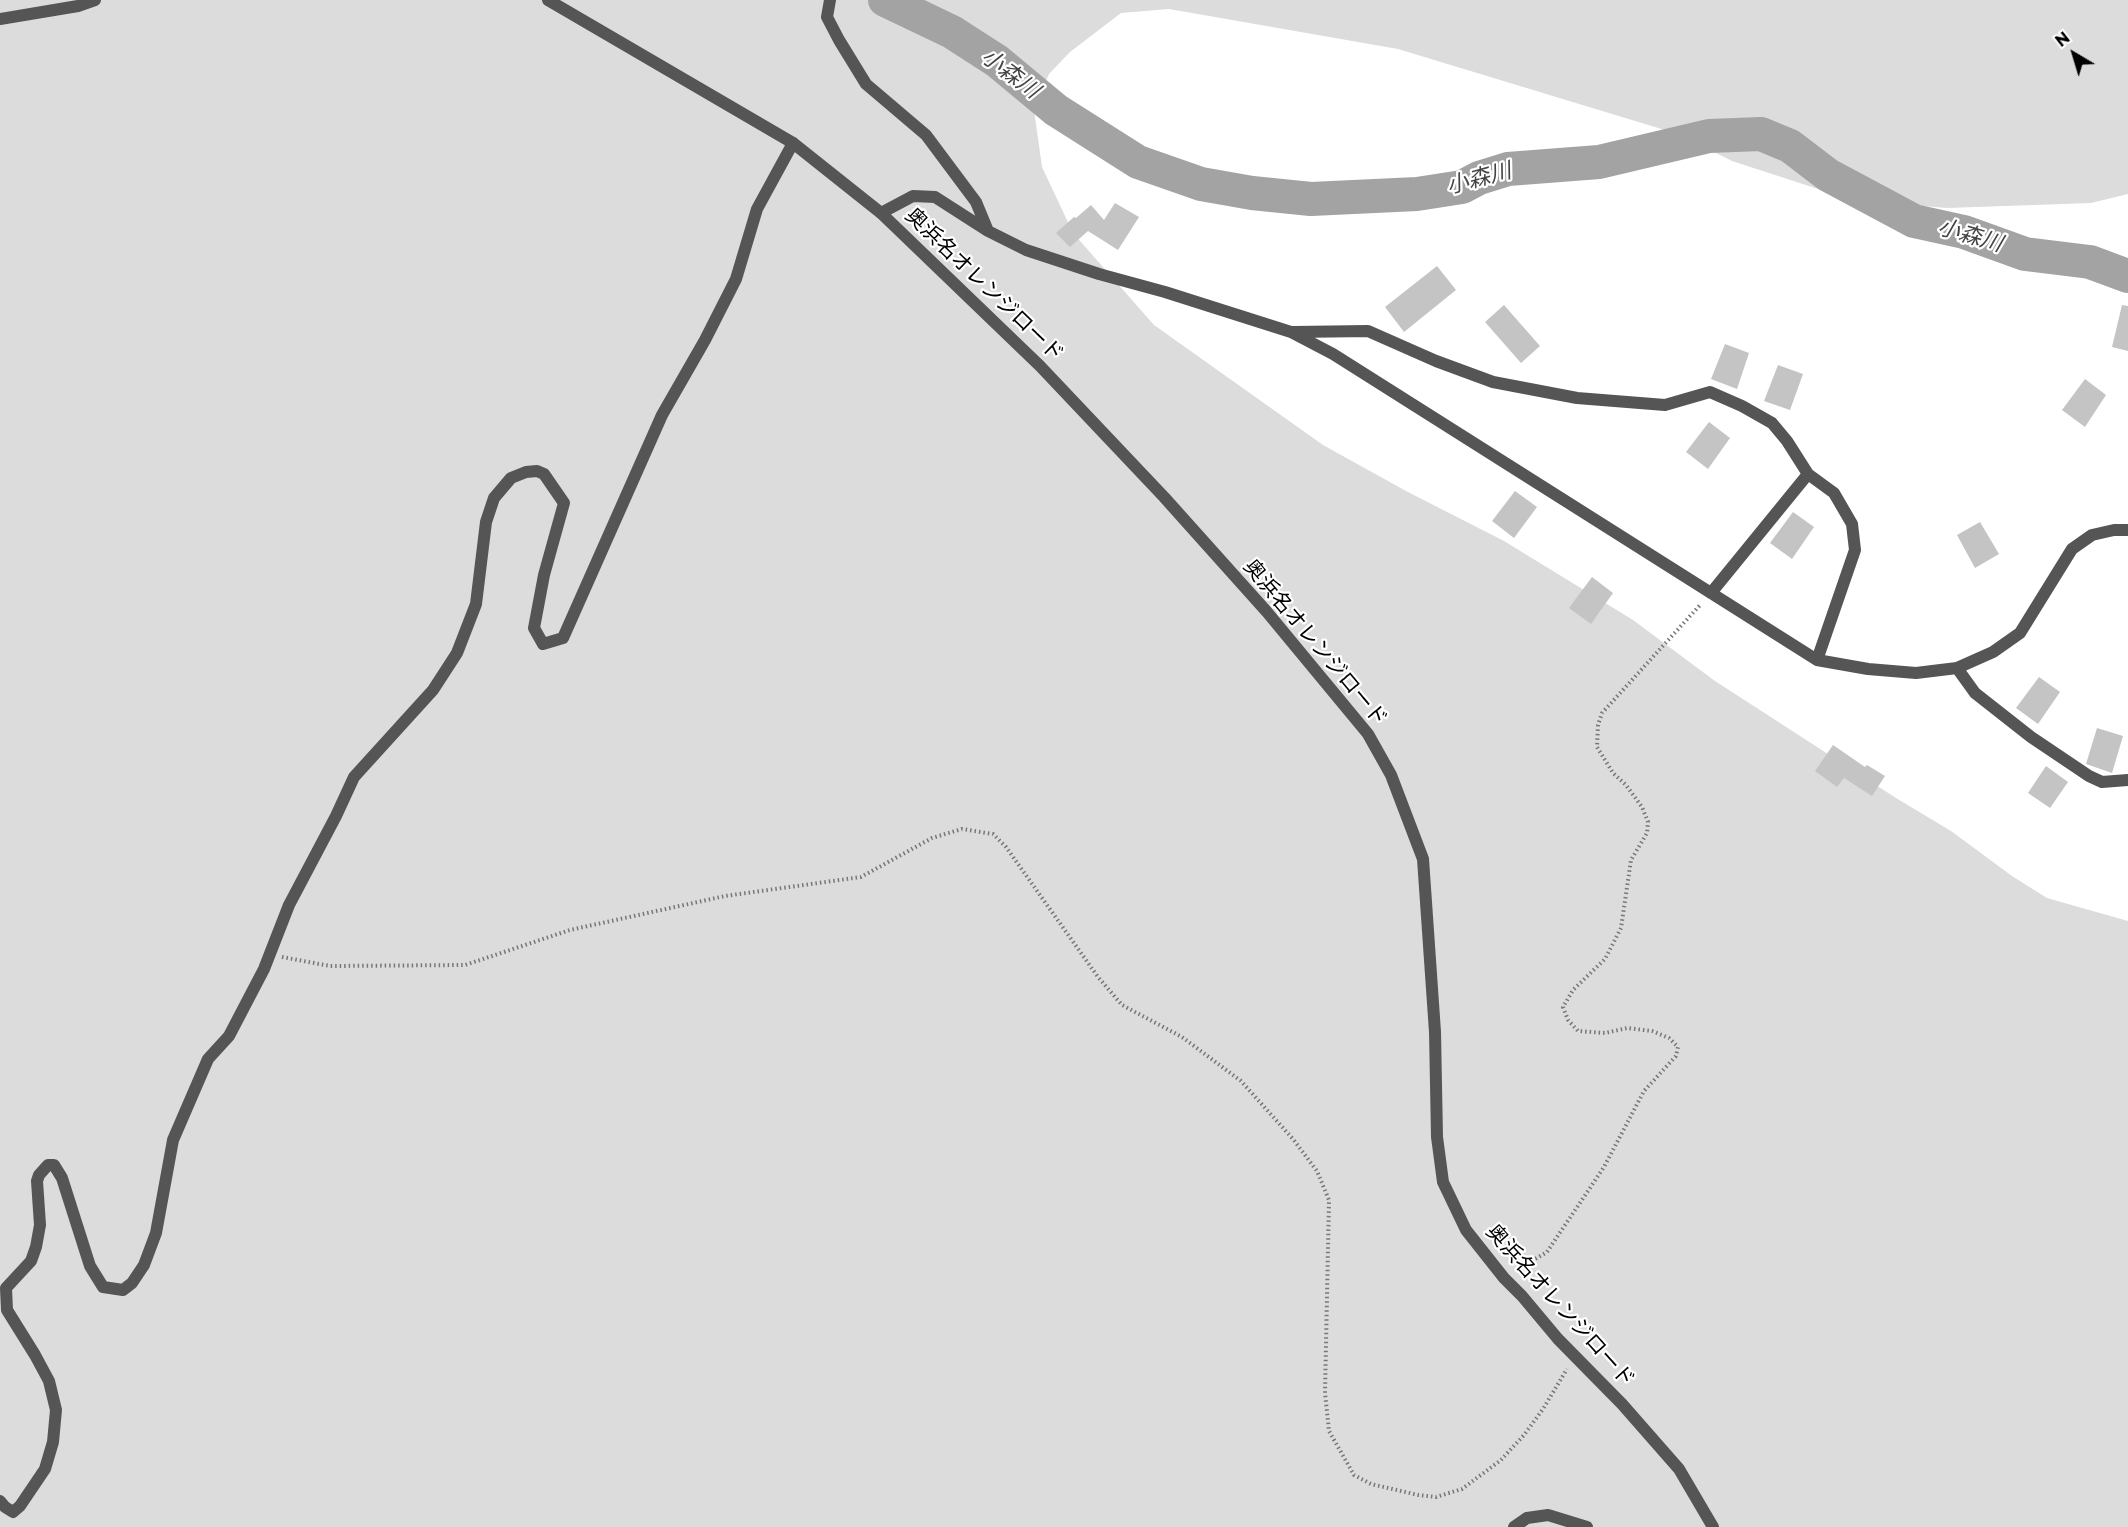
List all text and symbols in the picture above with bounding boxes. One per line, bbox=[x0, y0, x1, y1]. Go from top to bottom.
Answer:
north arrow bbox=[2044, 24, 2104, 84]
text: N bbox=[2052, 28, 2074, 51]
water label: 小森川 bbox=[976, 44, 1044, 104]
water label: 小森川 bbox=[1444, 158, 1514, 200]
street label: 奥浜名オレンジロード bbox=[900, 203, 1068, 367]
water label: 小森川 bbox=[1935, 214, 2005, 258]
street label: 奥浜名オレンジロード bbox=[1238, 554, 1392, 732]
street label: 奥浜名オレンジロード bbox=[1480, 1220, 1640, 1392]

